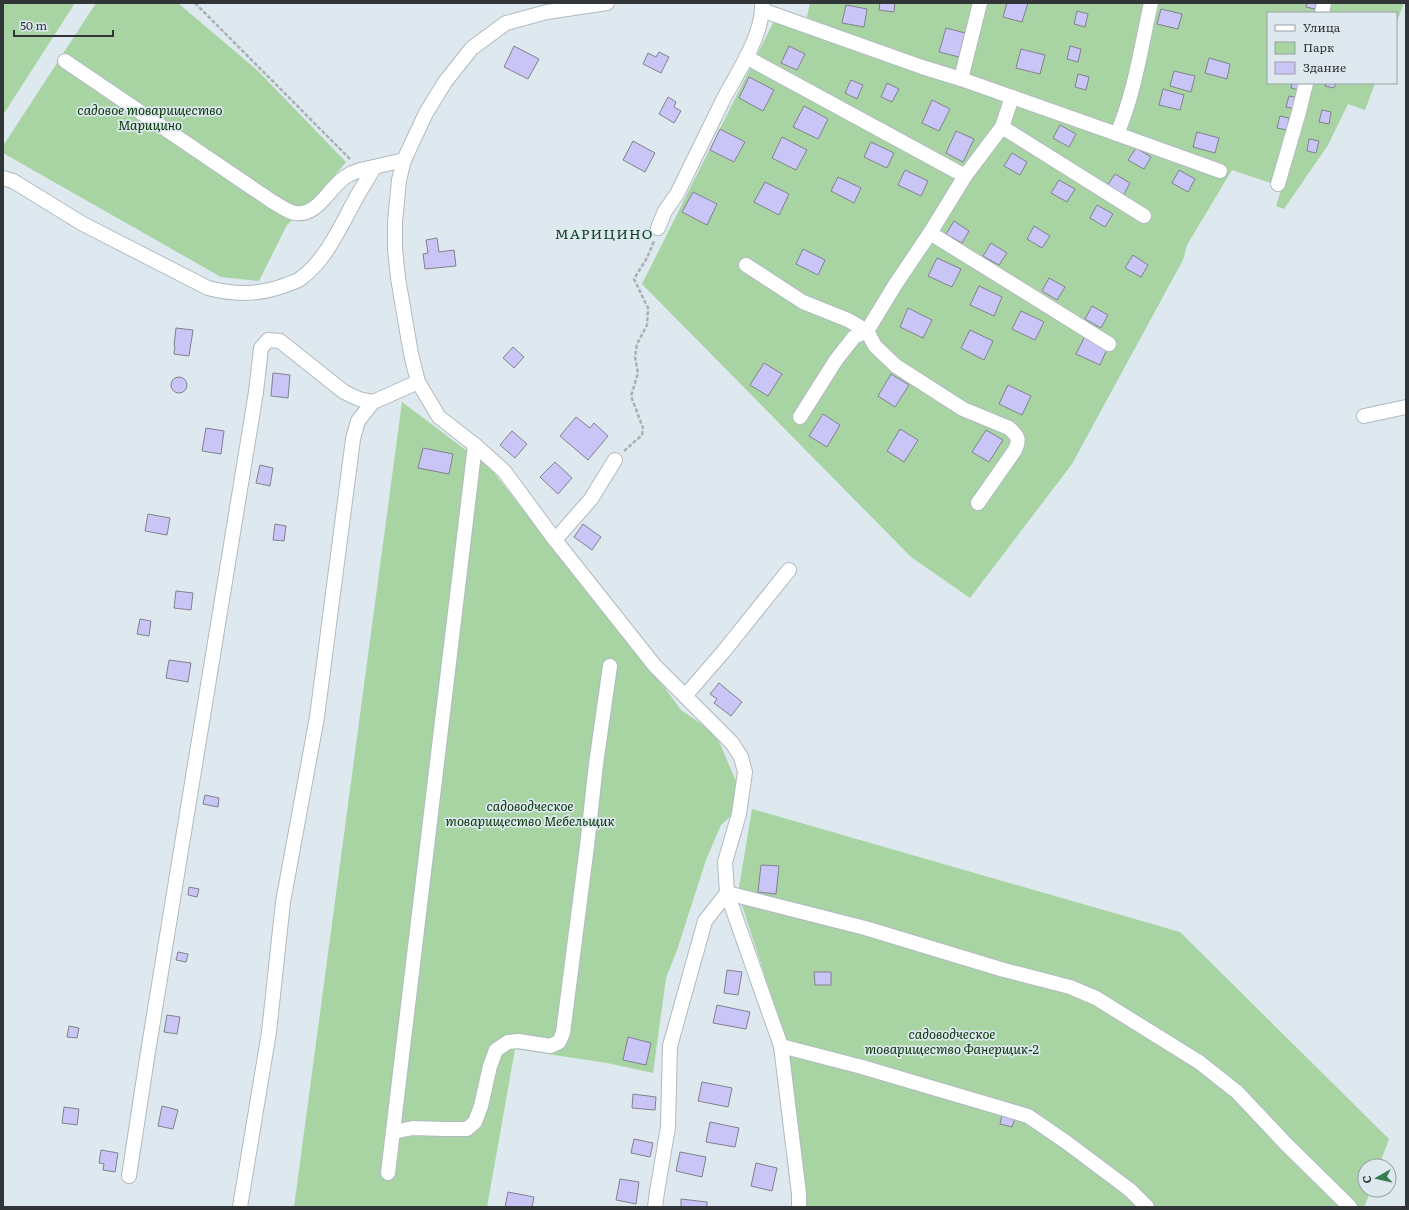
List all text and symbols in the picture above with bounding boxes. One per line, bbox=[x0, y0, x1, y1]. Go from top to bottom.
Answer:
scale bar bbox=[14, 12, 113, 38]
legend bbox=[1267, 12, 1397, 84]
text: 50 m bbox=[20, 16, 47, 34]
text: Улица bbox=[1303, 18, 1341, 36]
text: Парк bbox=[1303, 38, 1334, 56]
text: Здание bbox=[1303, 58, 1346, 76]
park label: садовое товарищество Марицино bbox=[77, 100, 223, 134]
district label: МАРИЦИНО bbox=[555, 223, 653, 243]
park label: садоводческое товарищество Мебельщик bbox=[446, 796, 614, 830]
park label: садоводческое товарищество Фанерщик-2 bbox=[865, 1024, 1039, 1058]
north arrow bbox=[1357, 1158, 1397, 1198]
text: С bbox=[1358, 1174, 1375, 1185]

